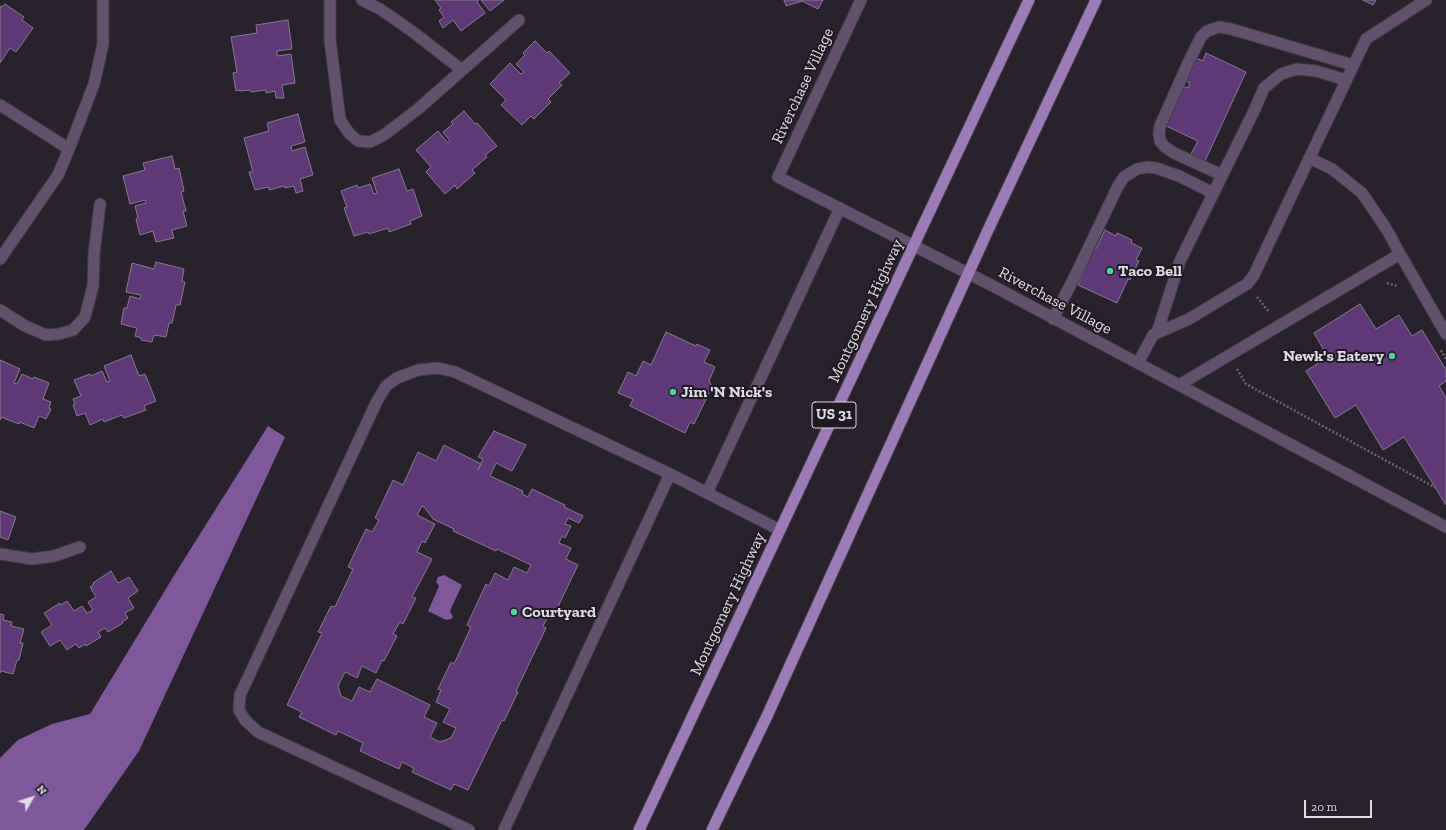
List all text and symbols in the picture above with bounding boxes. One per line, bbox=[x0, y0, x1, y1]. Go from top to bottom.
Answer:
street label: Riverchase Village bbox=[768, 25, 838, 147]
street label: Montgomery Highway bbox=[824, 236, 908, 386]
place label: Taco Bell bbox=[1118, 261, 1182, 281]
street label: Riverchase Village bbox=[995, 263, 1115, 339]
marker: Taco Bell bbox=[1105, 266, 1115, 276]
place label: Newk's Eatery bbox=[1283, 346, 1384, 366]
marker: Newk's Eatery bbox=[1387, 351, 1397, 361]
place label: Jim 'N Nick's bbox=[681, 382, 772, 402]
marker: Jim 'N Nick's bbox=[668, 387, 678, 397]
road number: US 31 bbox=[812, 402, 856, 428]
street label: Montgomery Highway bbox=[686, 529, 770, 679]
place label: Courtyard bbox=[522, 602, 596, 622]
marker: Courtyard bbox=[509, 607, 519, 617]
north arrow bbox=[12, 778, 52, 818]
text: N bbox=[34, 783, 49, 797]
scale bar bbox=[1306, 792, 1374, 818]
text: 20 m bbox=[1311, 800, 1337, 814]

